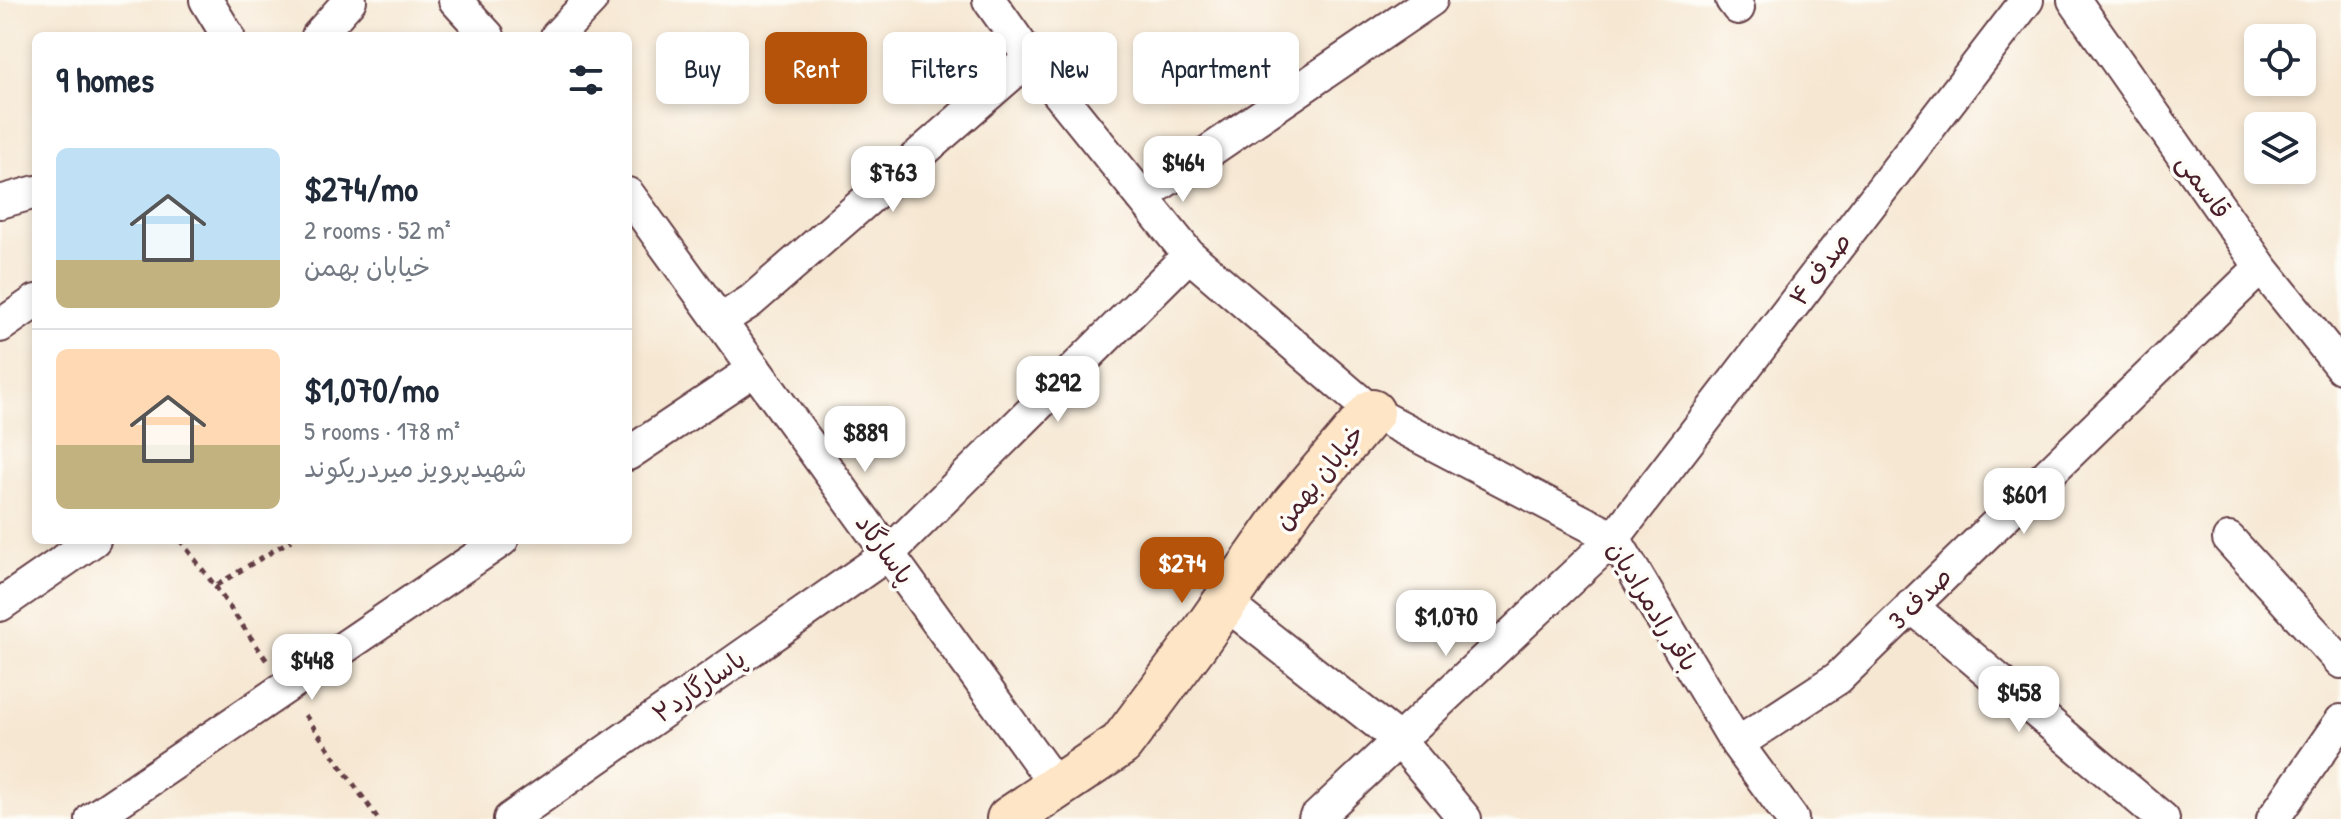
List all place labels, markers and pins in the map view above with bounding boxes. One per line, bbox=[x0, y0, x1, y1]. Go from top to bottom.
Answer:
pin: $464 bbox=[1136, 136, 1230, 204]
pin: $763 bbox=[846, 146, 940, 214]
pin: $292 bbox=[1011, 356, 1105, 424]
pin: $889 bbox=[818, 406, 912, 474]
pin: $601 bbox=[1977, 468, 2071, 536]
pin: $274 bbox=[1135, 537, 1229, 605]
pin: $1,070 bbox=[1381, 590, 1511, 658]
pin: $448 bbox=[265, 634, 359, 702]
pin: $458 bbox=[1972, 666, 2066, 734]

